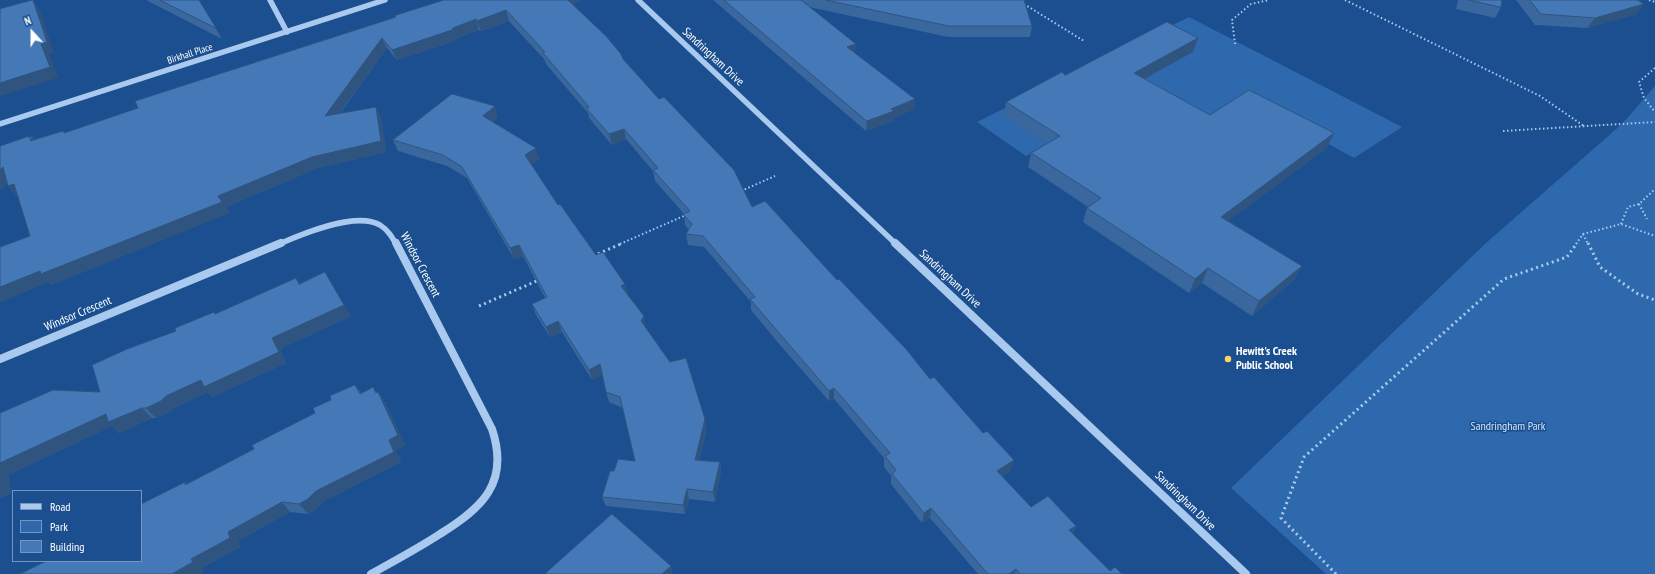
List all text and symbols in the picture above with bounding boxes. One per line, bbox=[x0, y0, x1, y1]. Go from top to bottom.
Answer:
north arrow bbox=[12, 12, 52, 52]
text: N bbox=[22, 13, 33, 28]
street label: Sandringham Drive bbox=[679, 25, 747, 89]
street label: Birkhall Place bbox=[166, 41, 214, 67]
street label: Windsor Crescent bbox=[397, 230, 443, 300]
street label: Sandringham Drive bbox=[916, 247, 984, 311]
street label: Windsor Crescent bbox=[42, 293, 114, 335]
place label: Hewitt's Creek Public School bbox=[1236, 345, 1297, 373]
marker: Hewitt's Creek Public School bbox=[1223, 354, 1233, 364]
park label: Sandringham Park bbox=[1470, 420, 1546, 434]
street label: Sandringham Drive bbox=[1152, 468, 1218, 534]
legend bbox=[12, 490, 142, 562]
text: Road bbox=[50, 499, 70, 514]
text: Park bbox=[50, 519, 68, 534]
text: Building bbox=[50, 539, 85, 554]

